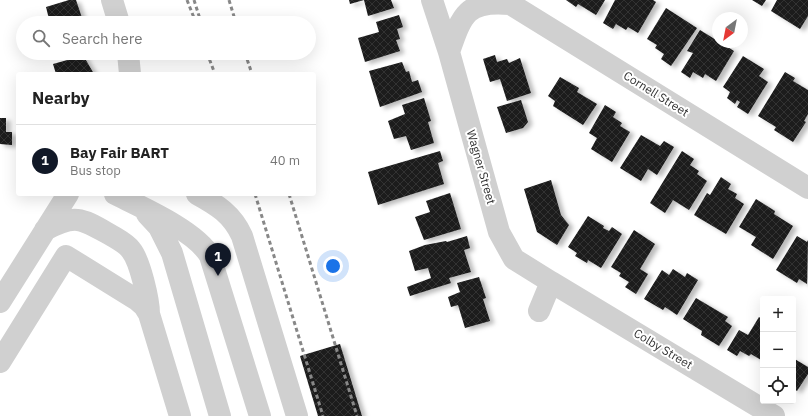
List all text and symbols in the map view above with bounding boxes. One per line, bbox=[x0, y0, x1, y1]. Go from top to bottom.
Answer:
north arrow bbox=[712, 12, 748, 48]
search box bbox=[16, 16, 316, 60]
icon: search bbox=[30, 27, 52, 49]
text: Search here bbox=[62, 29, 142, 48]
street label: Cornell Street bbox=[621, 68, 692, 120]
text: Nearby bbox=[32, 87, 90, 109]
street label: Wagner Street bbox=[464, 128, 499, 206]
text: Bay Fair BART bbox=[70, 143, 169, 162]
text: 1 bbox=[41, 152, 49, 169]
text: 40 m bbox=[270, 152, 300, 169]
text: Bus stop bbox=[70, 162, 121, 179]
pin: 1 bbox=[205, 243, 231, 276]
your location bbox=[323, 256, 343, 276]
map controls bbox=[760, 296, 796, 404]
button: + bbox=[760, 296, 796, 332]
street label: Colby Street bbox=[631, 325, 695, 372]
button: − bbox=[760, 332, 796, 368]
button: locate bbox=[760, 368, 796, 404]

